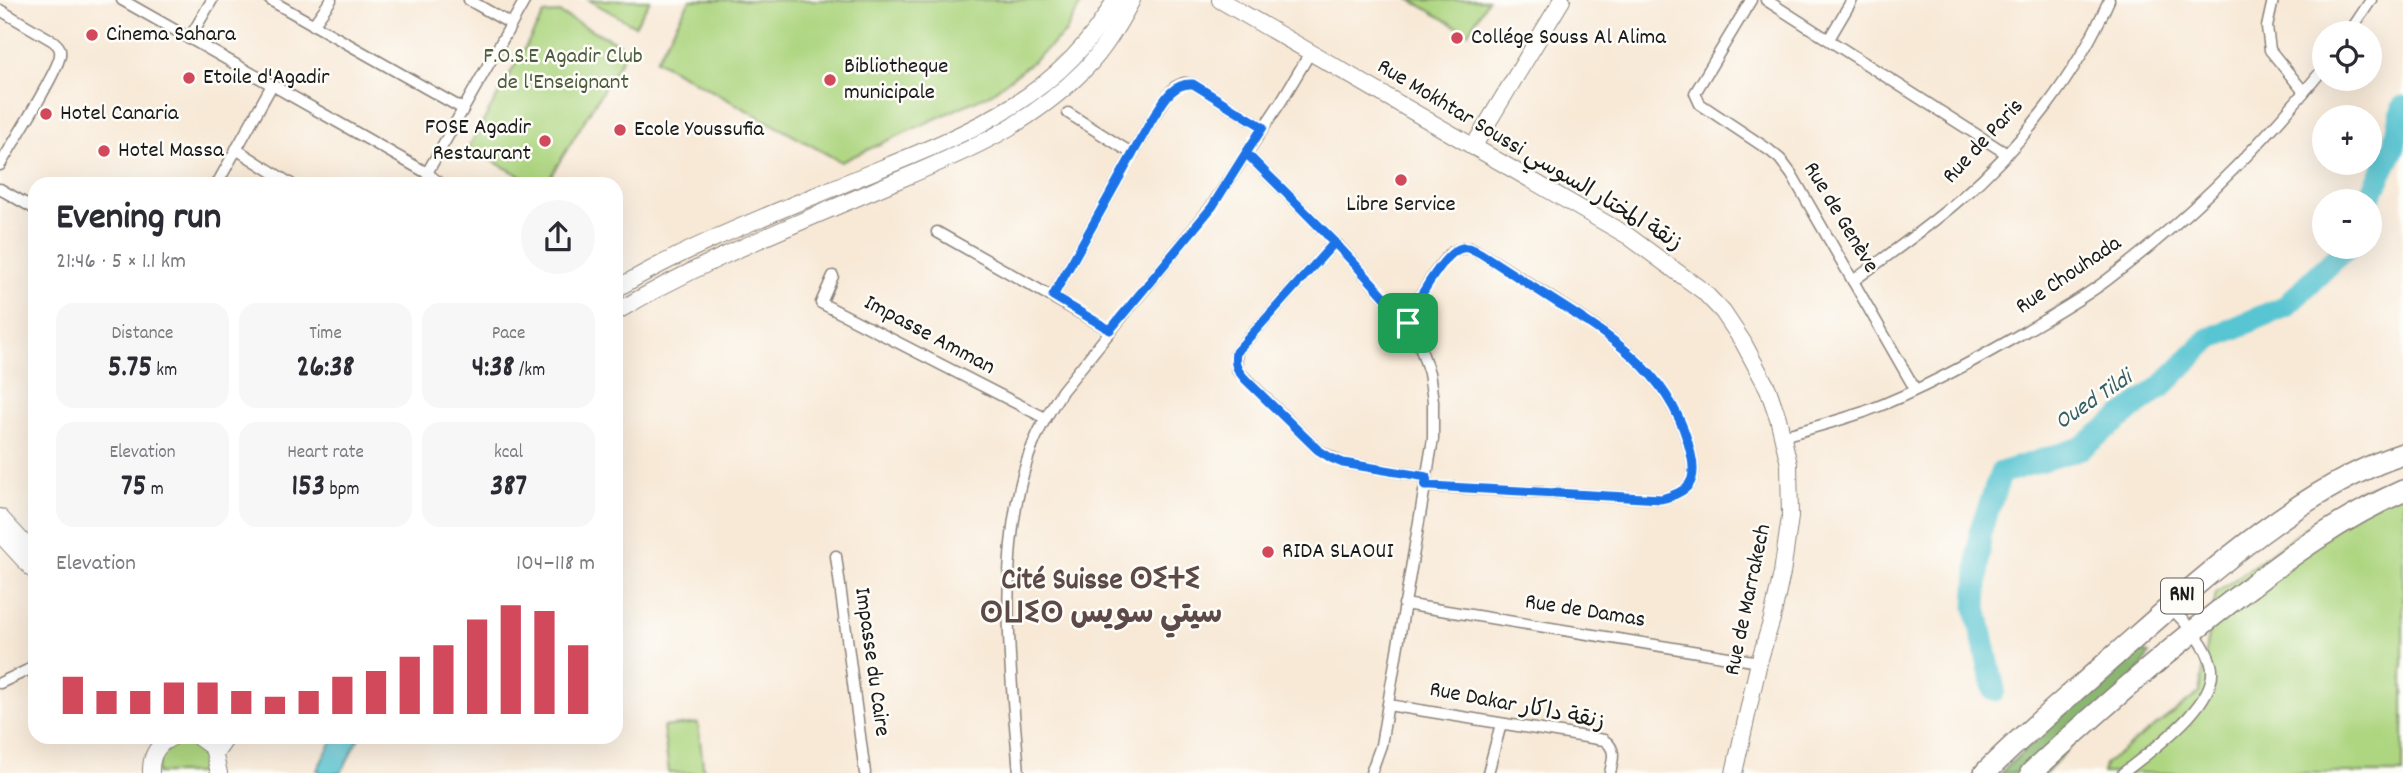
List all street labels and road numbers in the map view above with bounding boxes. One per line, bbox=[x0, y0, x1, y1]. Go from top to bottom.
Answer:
street label: Rue Mokhtar Soussi زنقة المختار السوسي bbox=[1370, 51, 1688, 261]
street label: Rue de Paris bbox=[1936, 92, 2032, 192]
street label: Rue de Genève bbox=[1794, 156, 1886, 280]
street label: Rue Chouhada bbox=[2009, 228, 2130, 324]
street label: Impasse Amman bbox=[857, 287, 1001, 385]
street label: Rue de Marrakech bbox=[1717, 521, 1781, 679]
road number: RN1 bbox=[2161, 578, 2203, 614]
street label: Impasse du Caire bbox=[844, 585, 898, 739]
street label: Rue de Damas bbox=[1522, 586, 1648, 638]
street label: Rue Dakar زنقة داكار bbox=[1427, 674, 1607, 740]

